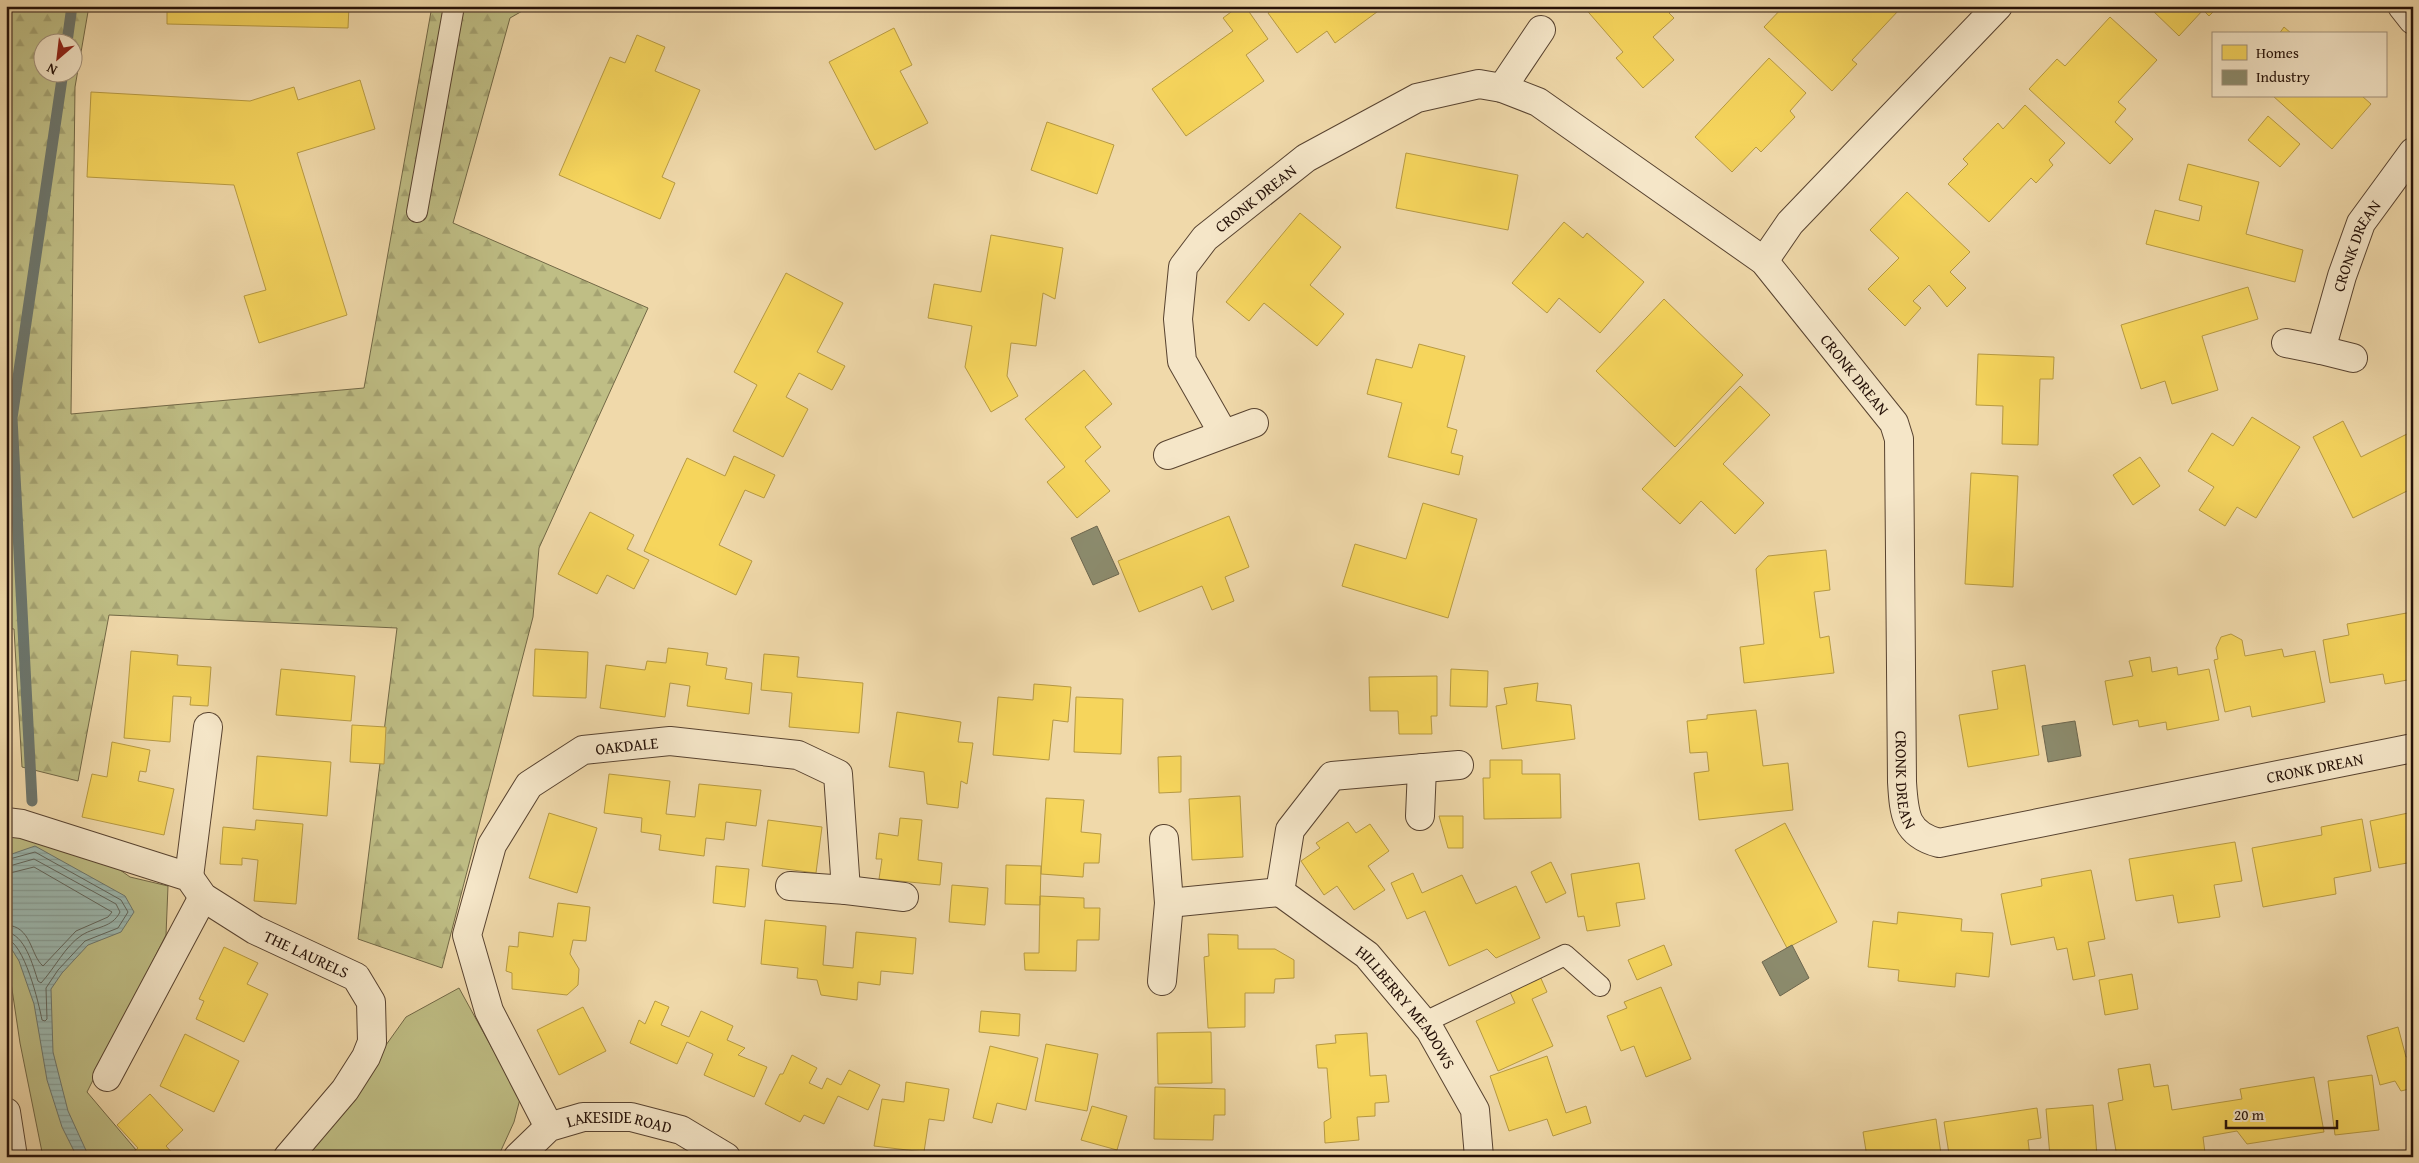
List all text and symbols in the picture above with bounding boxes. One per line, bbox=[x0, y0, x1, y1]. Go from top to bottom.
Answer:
north arrow bbox=[32, 32, 82, 82]
legend bbox=[2212, 32, 2386, 98]
text: Homes bbox=[2256, 42, 2299, 63]
text: N bbox=[43, 58, 61, 81]
text: Industry bbox=[2256, 66, 2311, 87]
street label: CRONK DREAN bbox=[1209, 158, 1302, 238]
street label: CRONK DREAN bbox=[2326, 194, 2386, 294]
street label: CRONK DREAN bbox=[1815, 329, 1895, 421]
street label: OAKDALE bbox=[594, 730, 660, 761]
street label: CRONK DREAN bbox=[1890, 731, 1923, 834]
street label: CRONK DREAN bbox=[2264, 746, 2366, 789]
street label: THE LAURELS bbox=[260, 924, 353, 984]
street label: HILLBERRY MEADOWS bbox=[1351, 939, 1462, 1073]
scale bar bbox=[2226, 1098, 2338, 1130]
text: 20 m bbox=[2234, 1104, 2265, 1125]
street label: LAKESIDE ROAD bbox=[563, 1105, 675, 1139]

